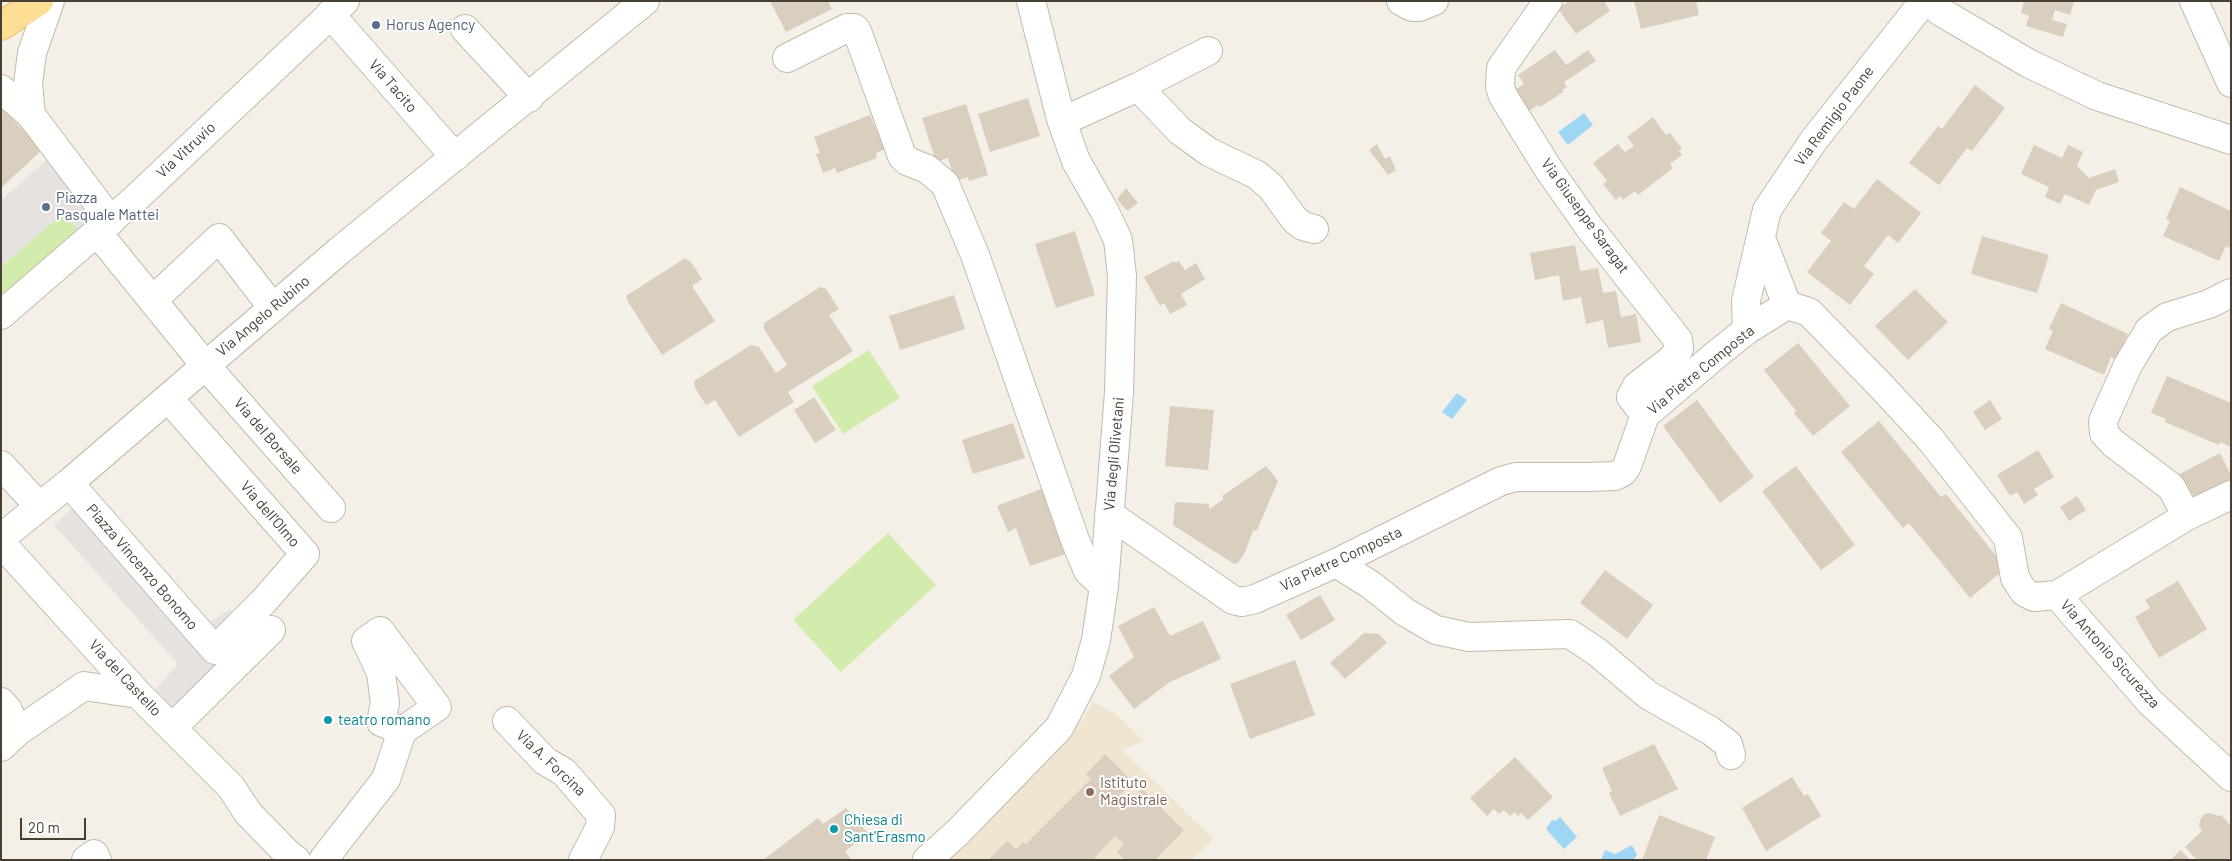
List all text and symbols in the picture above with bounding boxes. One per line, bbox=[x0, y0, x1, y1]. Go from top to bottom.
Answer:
place label: Horus Agency bbox=[386, 16, 475, 34]
marker: Horus Agency bbox=[370, 19, 382, 31]
street label: Via Tacito bbox=[365, 56, 421, 116]
street label: Via Remigio Paone bbox=[1791, 63, 1877, 169]
street label: Via Vitruvio bbox=[153, 118, 219, 182]
street label: Via Giuseppe Saragat bbox=[1537, 155, 1633, 277]
place label: Piazza Pasquale Mattei bbox=[56, 189, 159, 224]
marker: Piazza Pasquale Mattei bbox=[40, 201, 52, 213]
street label: Via Angelo Rubino bbox=[213, 272, 313, 360]
street label: Via Pietre Composta bbox=[1644, 321, 1758, 419]
street label: Via del Borsale bbox=[230, 394, 306, 478]
street label: Via degli Olivetani bbox=[1100, 396, 1128, 512]
street label: Via dell'Olmo bbox=[236, 477, 304, 551]
street label: Piazza Vincenzo Bonomo bbox=[82, 500, 202, 634]
street label: Via Pietre Composta bbox=[1277, 523, 1405, 595]
street label: Via Antonio Sicurezza bbox=[2057, 596, 2163, 712]
street label: Via del Castello bbox=[85, 636, 165, 720]
place label: teatro romano bbox=[338, 711, 431, 729]
marker: teatro romano bbox=[322, 714, 334, 726]
street label: Via A. Forcina bbox=[513, 726, 589, 800]
place label: Istituto Magistrale bbox=[1100, 774, 1167, 809]
marker: Istituto Magistrale bbox=[1084, 786, 1096, 798]
scale bar bbox=[22, 808, 89, 840]
place label: Chiesa di Sant'Erasmo bbox=[844, 811, 926, 846]
text: 20 m bbox=[28, 818, 60, 836]
marker: Chiesa di Sant'Erasmo bbox=[828, 823, 840, 835]

